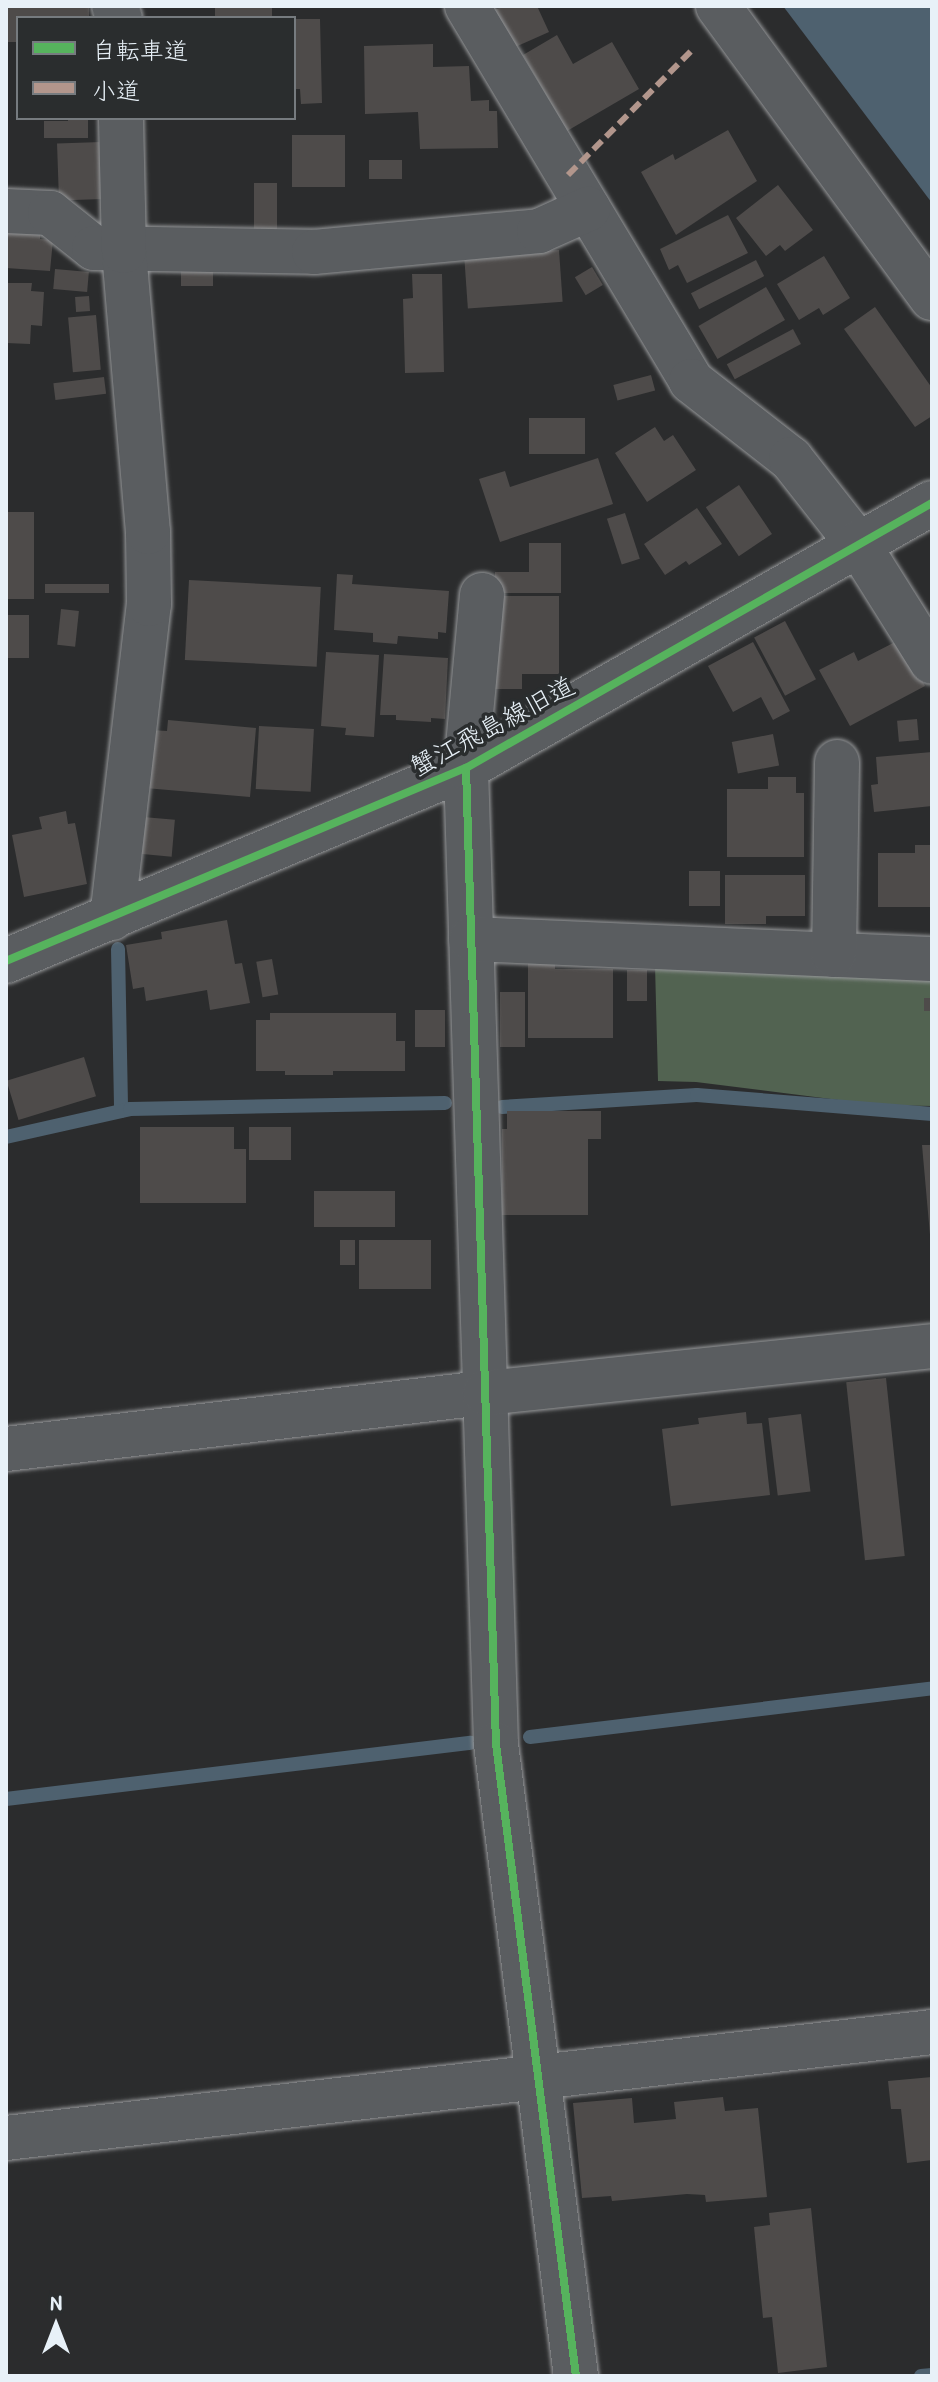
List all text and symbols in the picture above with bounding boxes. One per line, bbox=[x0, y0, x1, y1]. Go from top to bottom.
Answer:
legend bbox=[16, 16, 296, 120]
text: 自転車道 bbox=[92, 34, 188, 66]
text: 小道 bbox=[92, 74, 140, 106]
street label: 蟹江飛島線旧道 bbox=[404, 670, 580, 782]
north arrow bbox=[16, 2286, 96, 2366]
text: N bbox=[50, 2287, 62, 2317]

